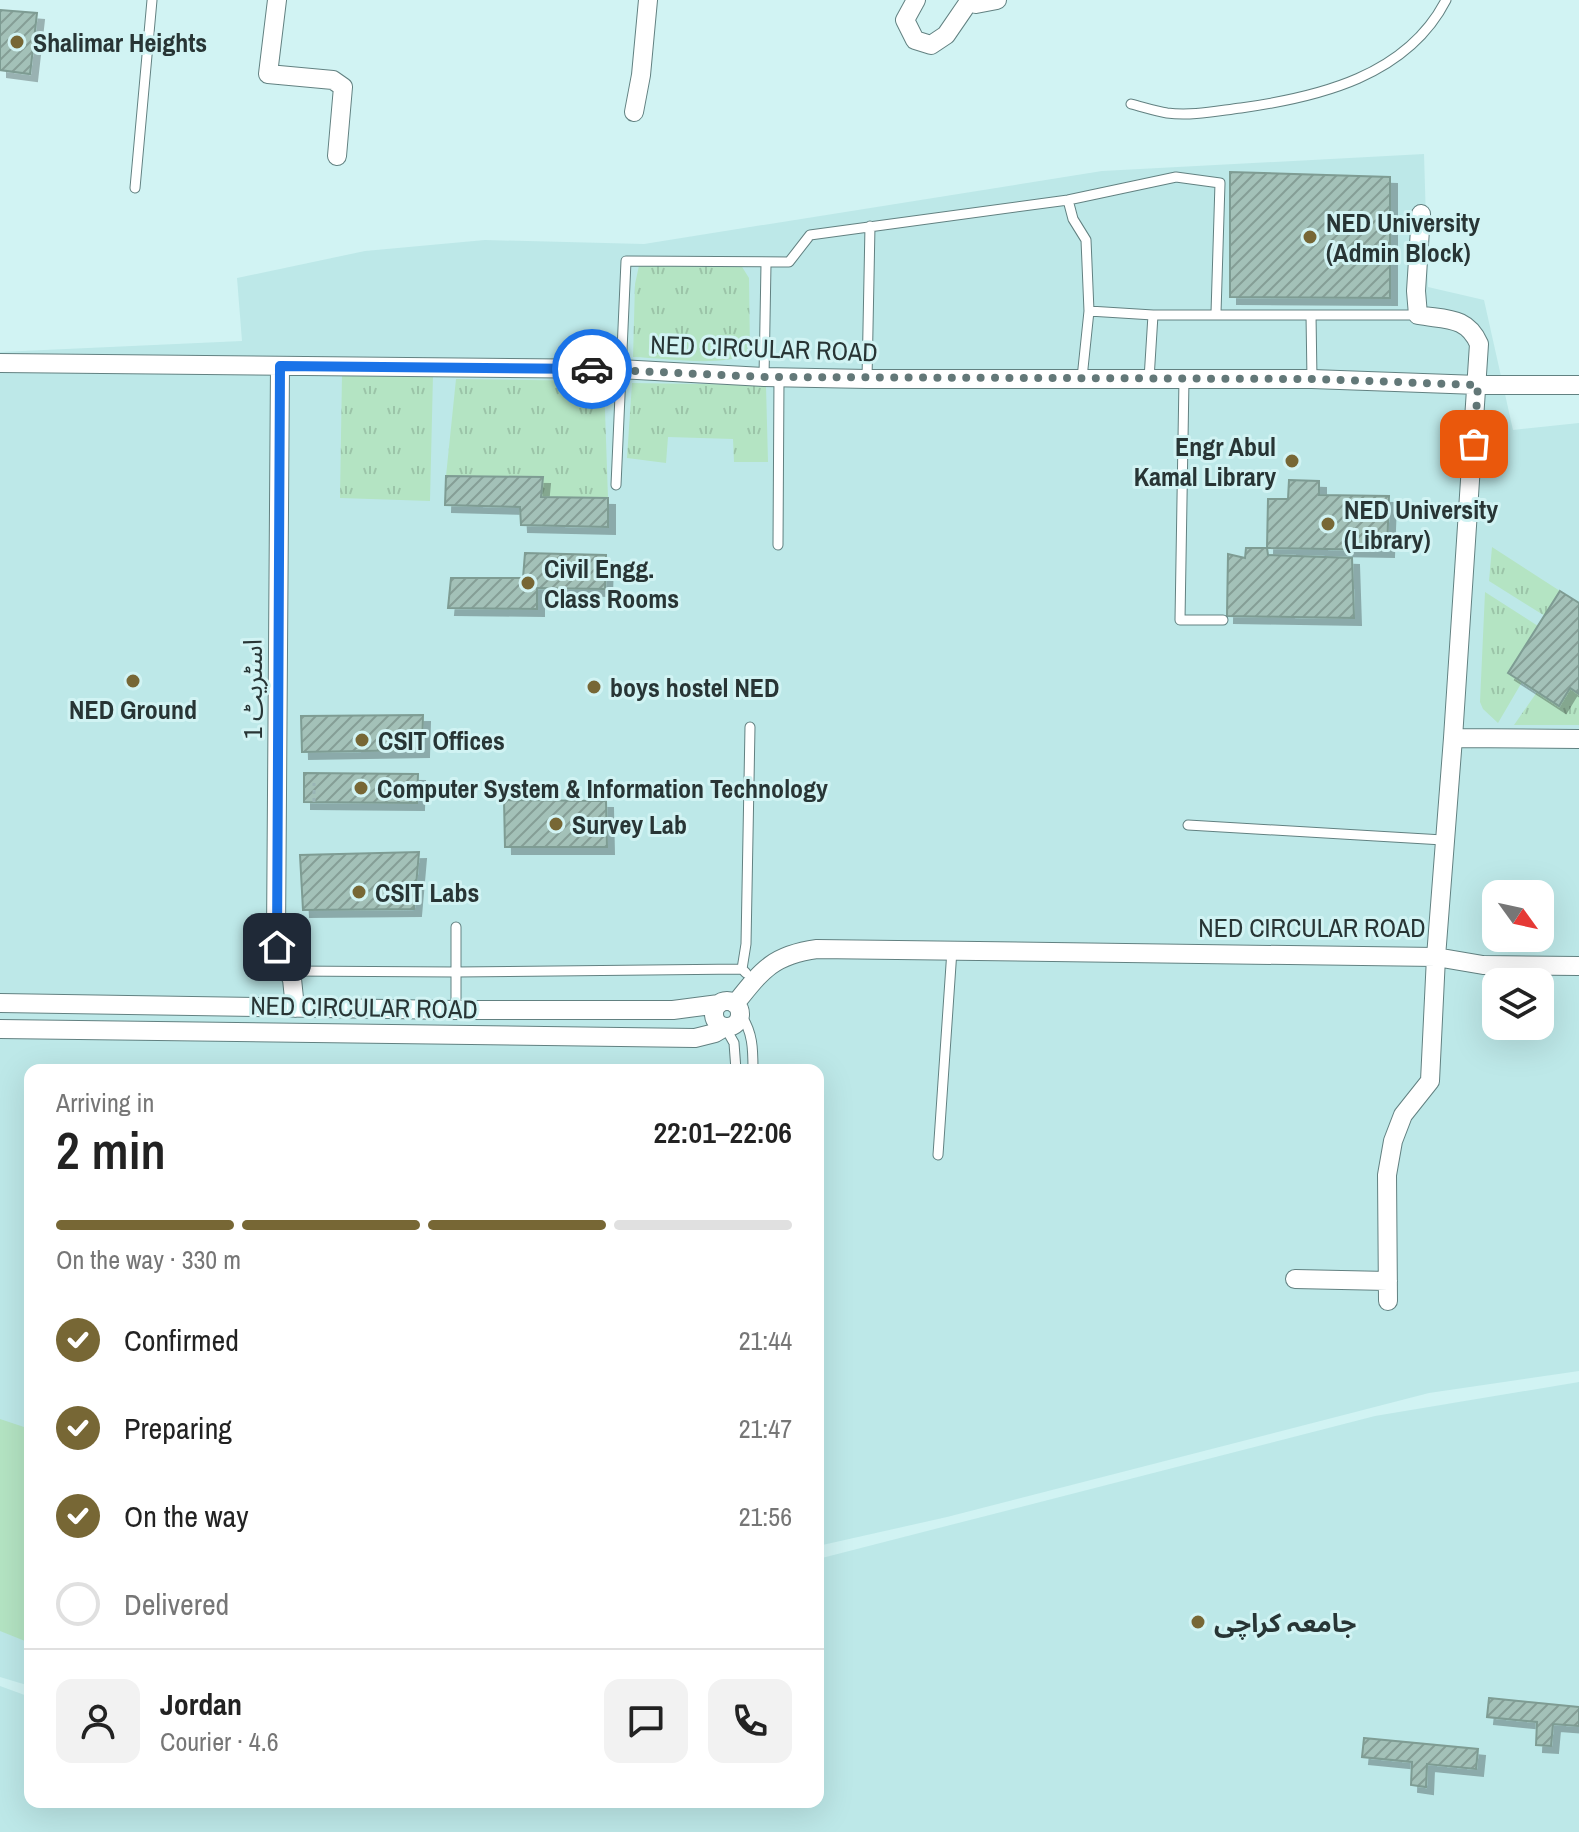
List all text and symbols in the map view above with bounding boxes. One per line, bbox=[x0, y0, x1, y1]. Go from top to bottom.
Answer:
place label: Shalimar Heights bbox=[33, 25, 207, 60]
marker: Shalimar Heights bbox=[8, 33, 26, 51]
place label: NED University (Admin Block) bbox=[1326, 205, 1480, 270]
marker: NED University (Admin Block) bbox=[1301, 228, 1319, 246]
street label: NED CIRCULAR ROAD bbox=[650, 327, 878, 369]
courier bbox=[552, 329, 632, 409]
icon: car bbox=[570, 347, 614, 391]
pin bbox=[1440, 410, 1508, 478]
icon: bag bbox=[1452, 422, 1496, 466]
place label: Engr Abul Kamal Library bbox=[1134, 429, 1276, 494]
marker: Engr Abul Kamal Library bbox=[1283, 452, 1301, 470]
place label: NED University (Library) bbox=[1344, 492, 1498, 557]
marker: NED University (Library) bbox=[1319, 515, 1337, 533]
place label: Civil Engg. Class Rooms bbox=[544, 551, 679, 616]
marker: Civil Engg. Class Rooms bbox=[519, 574, 537, 592]
street label: اسٹریٹ 1 bbox=[235, 639, 270, 739]
place label: boys hostel NED bbox=[610, 670, 779, 705]
marker: NED Ground bbox=[124, 672, 142, 690]
marker: boys hostel NED bbox=[585, 678, 603, 696]
place label: NED Ground bbox=[69, 692, 197, 727]
place label: CSIT Offices bbox=[378, 723, 505, 758]
marker: CSIT Offices bbox=[353, 731, 371, 749]
place label: Computer System & Information Technology bbox=[377, 771, 828, 806]
marker: Computer System & Information Technology bbox=[352, 779, 370, 797]
place label: Survey Lab bbox=[572, 807, 687, 842]
marker: Survey Lab bbox=[547, 815, 565, 833]
place label: CSIT Labs bbox=[375, 875, 479, 910]
north arrow bbox=[1482, 880, 1554, 952]
map controls bbox=[1482, 880, 1554, 1040]
marker: CSIT Labs bbox=[350, 883, 368, 901]
street label: NED CIRCULAR ROAD bbox=[1198, 910, 1426, 945]
pin bbox=[243, 913, 311, 981]
icon: home bbox=[255, 925, 299, 969]
button: layers bbox=[1482, 968, 1554, 1040]
street label: NED CIRCULAR ROAD bbox=[250, 988, 478, 1026]
text: Arriving in bbox=[56, 1085, 154, 1120]
text: 22:01–22:06 bbox=[653, 1112, 792, 1152]
text: 2 min bbox=[56, 1115, 166, 1185]
text: On the way · 330 m bbox=[56, 1242, 241, 1277]
icon: check bbox=[56, 1318, 100, 1362]
text: Confirmed bbox=[124, 1320, 239, 1360]
text: 21:44 bbox=[739, 1323, 792, 1358]
icon: check bbox=[56, 1406, 100, 1450]
text: Preparing bbox=[124, 1408, 232, 1448]
text: 21:47 bbox=[739, 1411, 792, 1446]
icon: check bbox=[56, 1494, 100, 1538]
text: On the way bbox=[124, 1496, 248, 1536]
text: 21:56 bbox=[739, 1499, 792, 1534]
text: Delivered bbox=[124, 1584, 229, 1624]
place label: جامعہ کراچی bbox=[1214, 1605, 1356, 1640]
marker: جامعہ کراچی bbox=[1189, 1613, 1207, 1631]
button: person bbox=[56, 1679, 140, 1763]
button: chat bbox=[604, 1679, 688, 1763]
button: phone bbox=[708, 1679, 792, 1763]
text: Jordan bbox=[160, 1684, 242, 1724]
text: Courier · 4.6 bbox=[160, 1724, 279, 1759]

